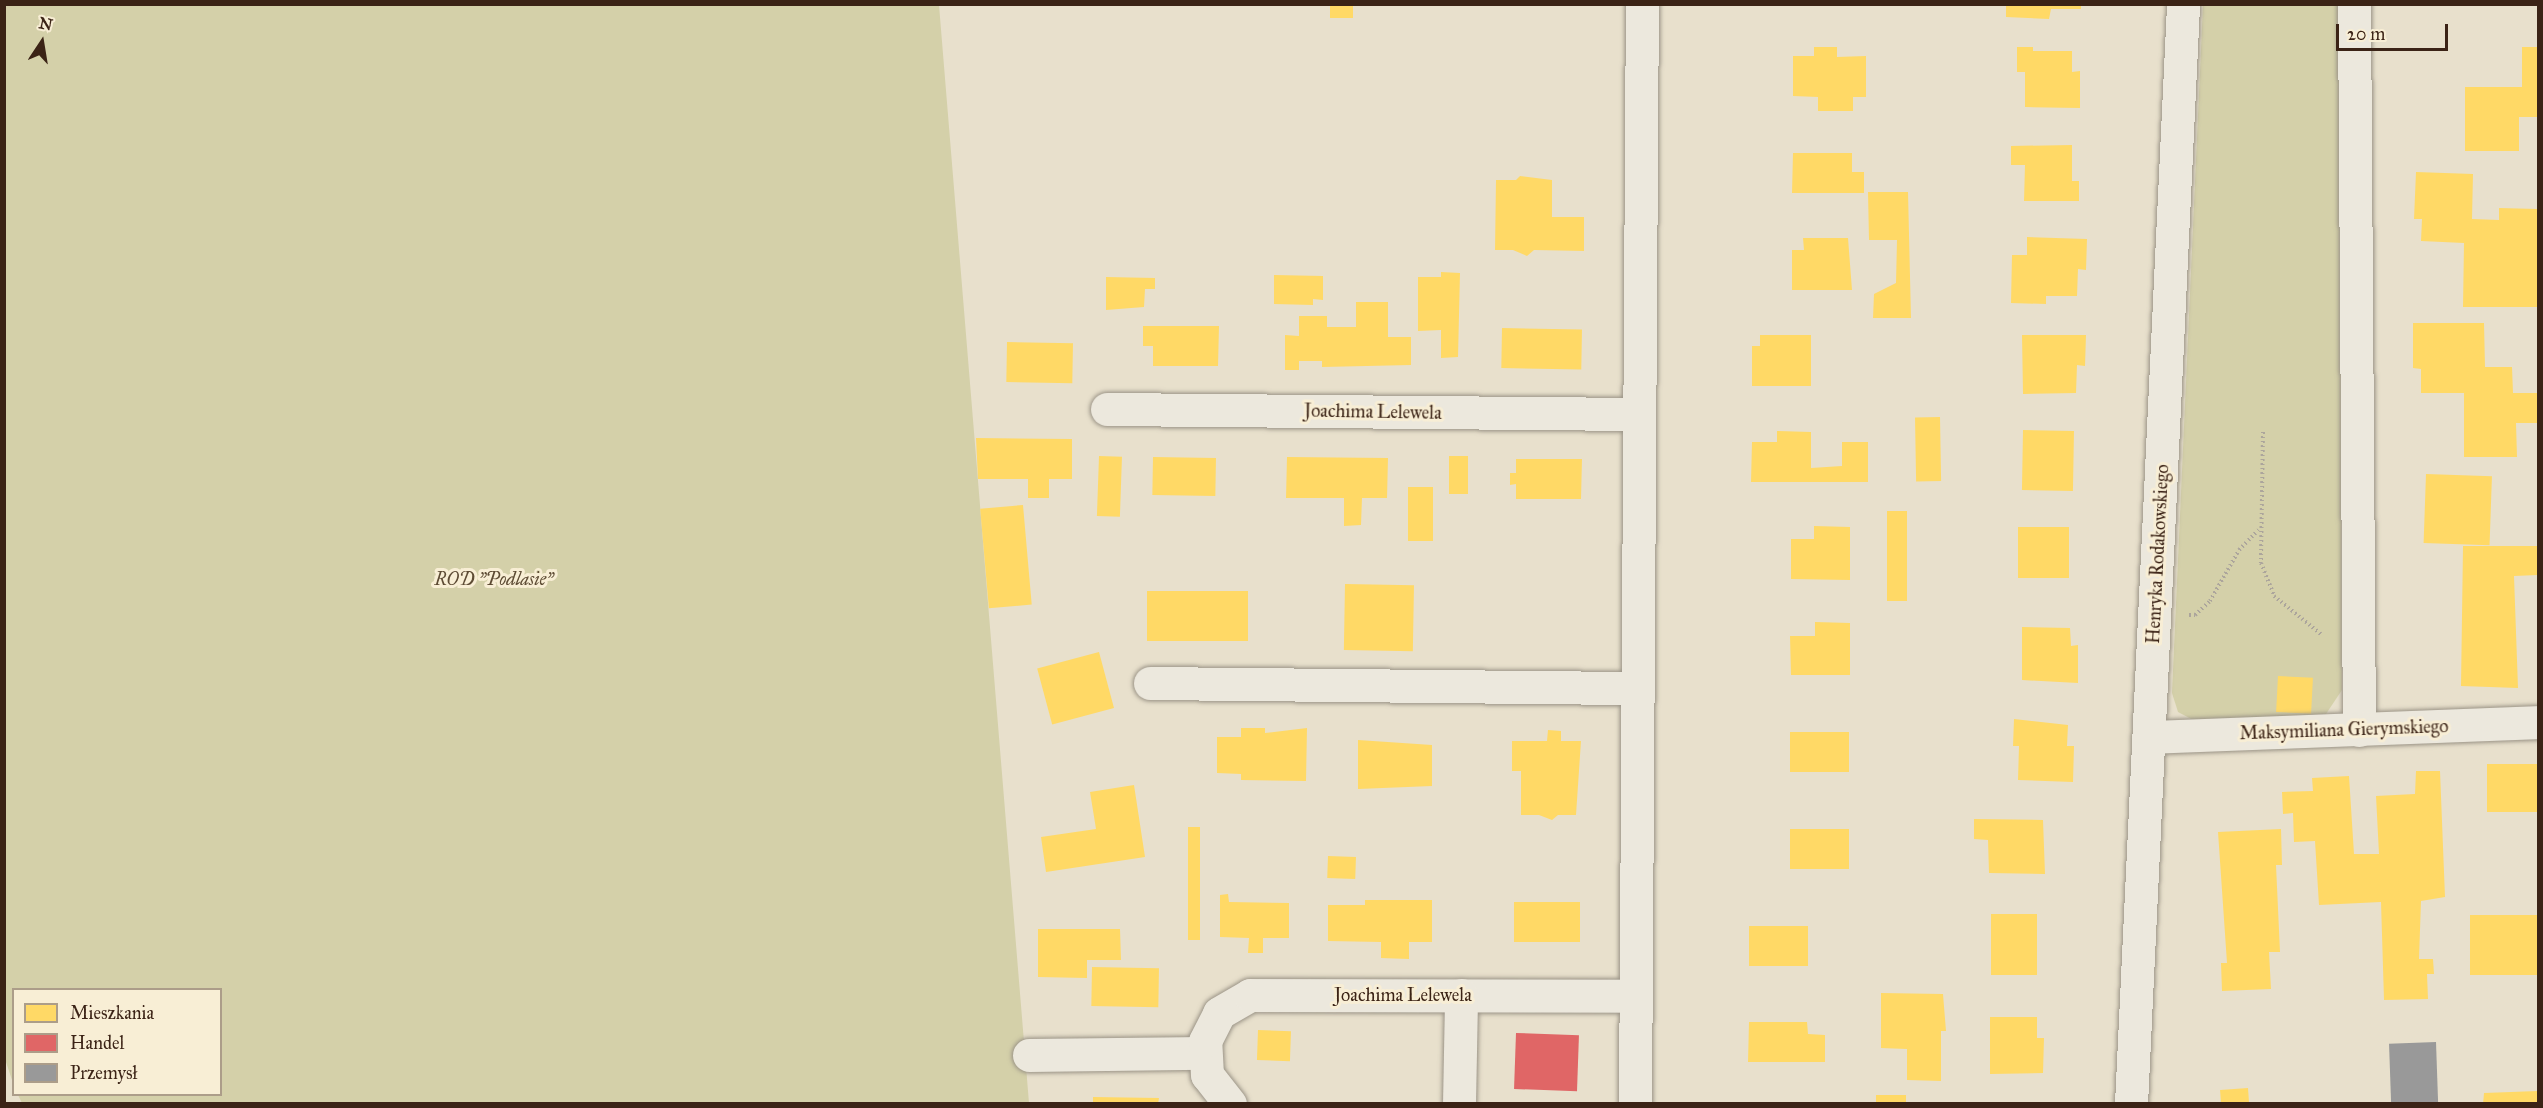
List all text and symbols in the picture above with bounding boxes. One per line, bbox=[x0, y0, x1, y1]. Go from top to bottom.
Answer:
north arrow bbox=[12, 12, 72, 72]
scale bar bbox=[2339, 12, 2452, 50]
text: N bbox=[37, 13, 54, 35]
text: 20 m bbox=[2347, 23, 2385, 45]
street label: Joachima Lelewela bbox=[1304, 400, 1442, 424]
street label: Henryka Rodakowskiego bbox=[2143, 464, 2173, 644]
park label: ROD "Podlasie" bbox=[435, 568, 553, 590]
street label: Maksymiliana Gierymskiego bbox=[2239, 716, 2449, 744]
street label: Joachima Lelewela bbox=[1334, 984, 1472, 1006]
legend bbox=[12, 988, 222, 1096]
text: Mieszkania bbox=[70, 1002, 154, 1024]
text: Handel bbox=[70, 1032, 124, 1054]
text: Przemysł bbox=[70, 1062, 137, 1084]

